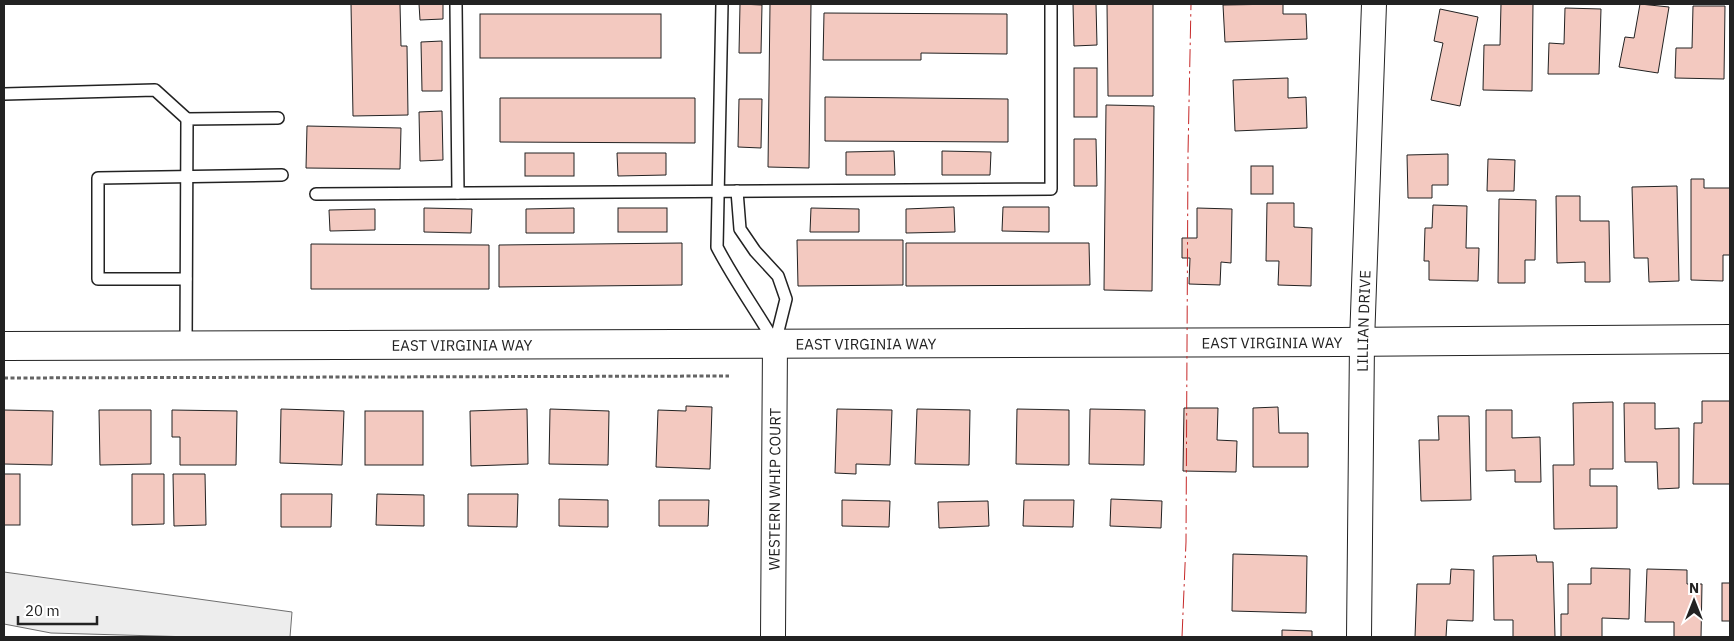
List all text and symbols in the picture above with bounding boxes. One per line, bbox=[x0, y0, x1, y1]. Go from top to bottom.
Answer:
street label: LILLIAN DRIVE bbox=[1352, 270, 1374, 372]
street label: EAST VIRGINIA WAY bbox=[1202, 332, 1343, 352]
street label: EAST VIRGINIA WAY bbox=[796, 334, 937, 353]
street label: EAST VIRGINIA WAY bbox=[392, 335, 533, 354]
street label: WESTERN WHIP COURT bbox=[764, 407, 784, 570]
north arrow bbox=[1669, 576, 1719, 626]
text: N bbox=[1689, 579, 1699, 597]
scale bar bbox=[18, 594, 96, 626]
text: 20 m bbox=[25, 601, 60, 620]

